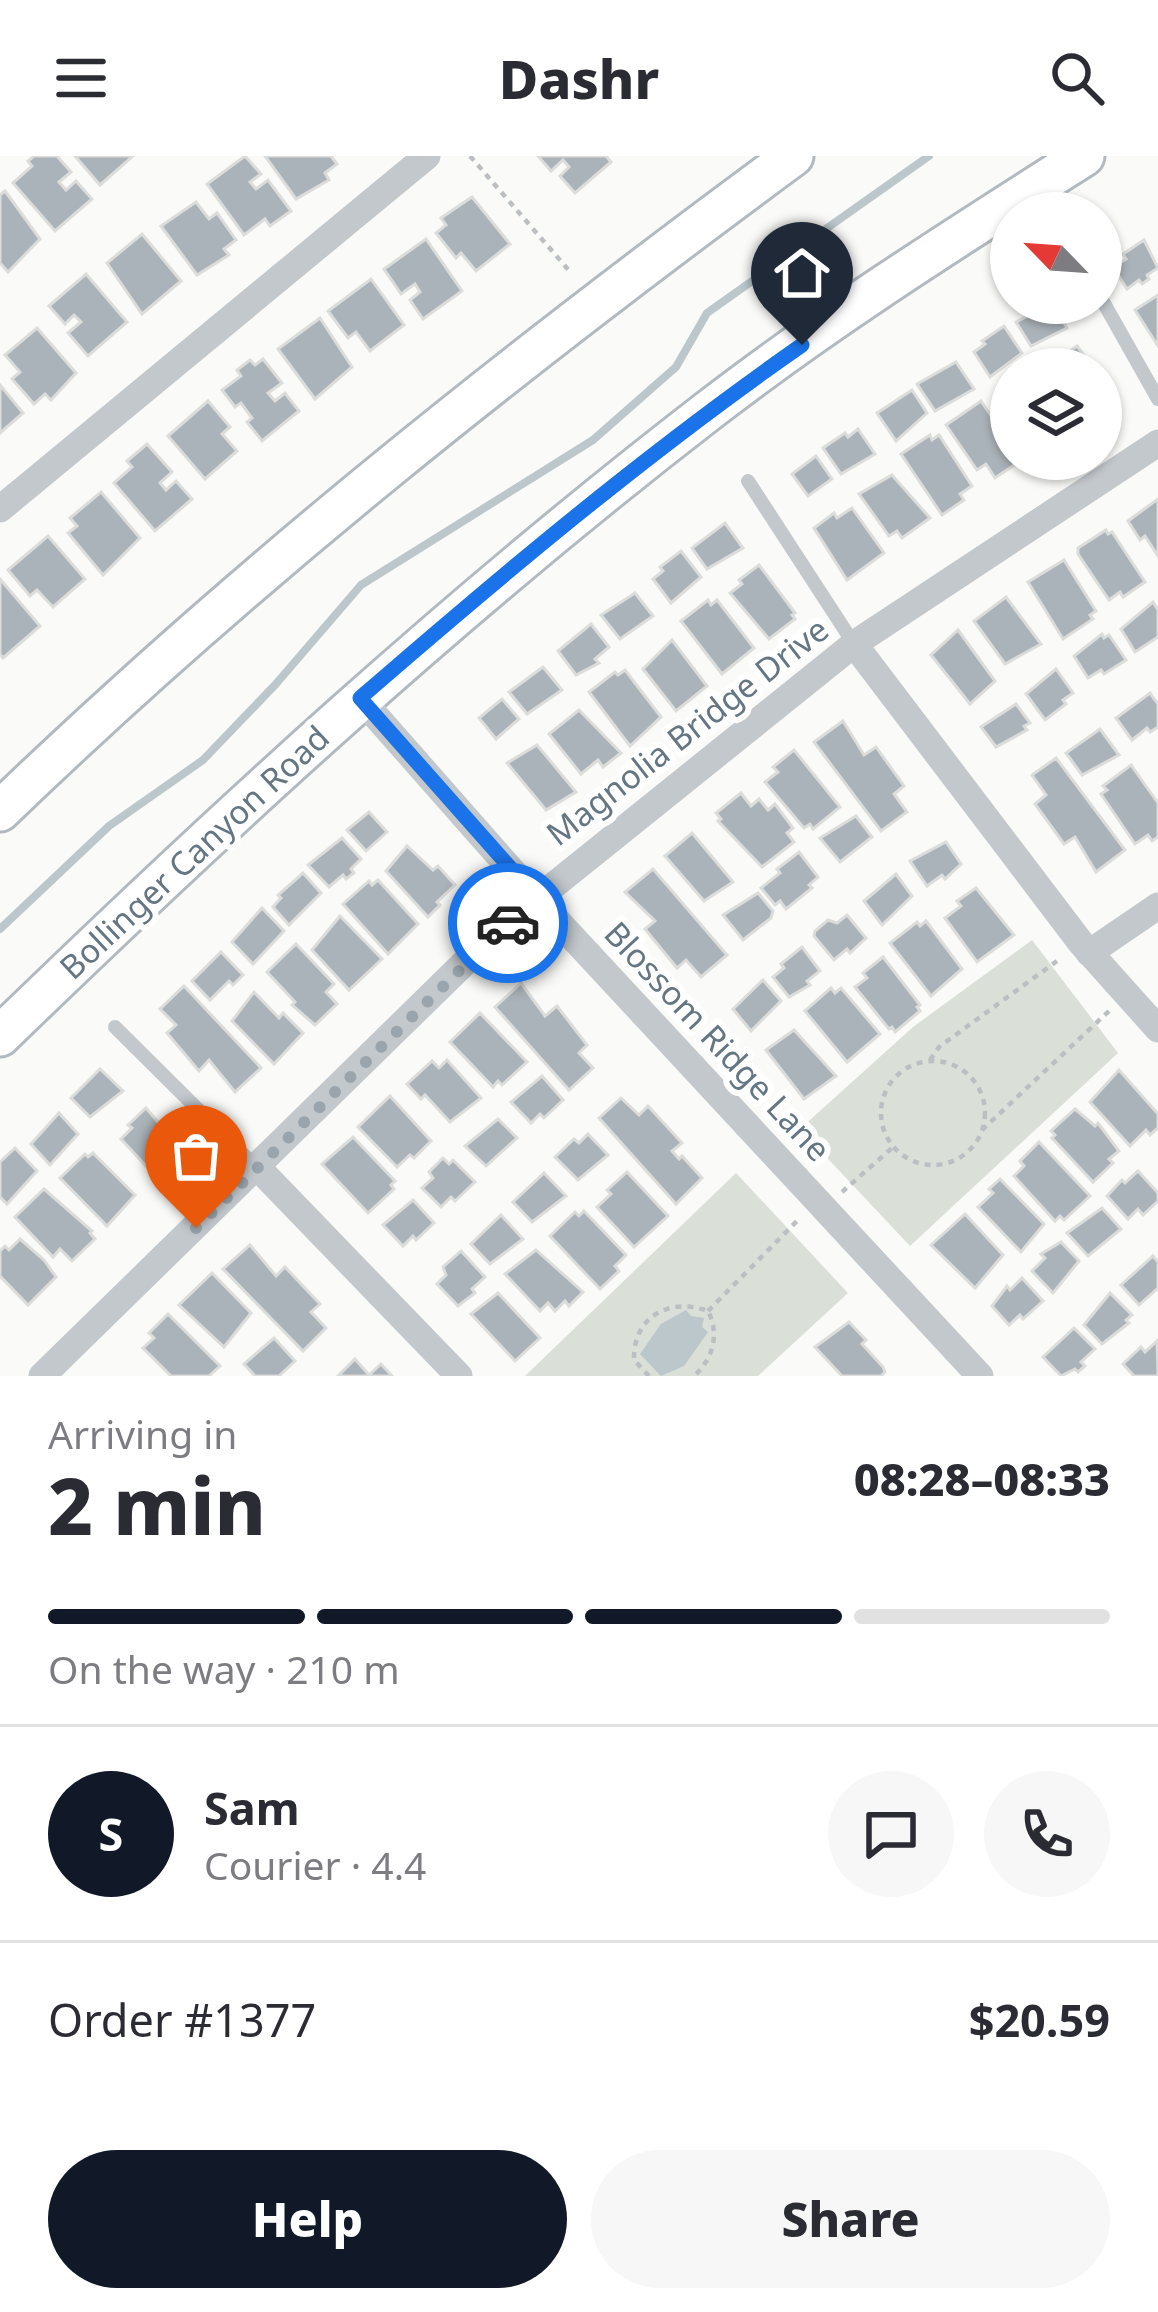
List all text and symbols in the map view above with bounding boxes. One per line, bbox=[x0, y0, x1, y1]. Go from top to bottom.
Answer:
text: Dashr bbox=[499, 41, 659, 115]
icon: menu bbox=[48, 45, 114, 111]
icon: search bbox=[1044, 45, 1110, 111]
north arrow bbox=[990, 192, 1122, 324]
map controls bbox=[990, 192, 1122, 480]
pin bbox=[751, 222, 853, 345]
icon: home bbox=[769, 240, 835, 306]
button: layers bbox=[990, 348, 1122, 480]
street label: Magnolia Bridge Drive bbox=[537, 607, 837, 855]
street label: Bollinger Canyon Road bbox=[49, 715, 339, 989]
courier bbox=[448, 863, 568, 983]
icon: car bbox=[475, 890, 541, 956]
street label: Blossom Ridge Lane bbox=[595, 911, 841, 1171]
pin bbox=[145, 1105, 247, 1228]
icon: bag bbox=[163, 1123, 229, 1189]
text: Arriving in bbox=[48, 1407, 237, 1460]
text: 08:28–08:33 bbox=[854, 1448, 1110, 1509]
text: 2 min bbox=[48, 1452, 266, 1558]
text: On the way · 210 m bbox=[48, 1642, 400, 1695]
button: chat bbox=[828, 1771, 954, 1897]
button: phone bbox=[984, 1771, 1110, 1897]
text: Sam bbox=[204, 1777, 300, 1838]
text: S bbox=[99, 1803, 123, 1864]
text: Courier · 4.4 bbox=[204, 1838, 426, 1891]
text: Order #1377 bbox=[48, 1989, 316, 2050]
text: $20.59 bbox=[969, 1989, 1110, 2050]
button: Help bbox=[48, 2150, 567, 2288]
button: Share bbox=[591, 2150, 1110, 2288]

